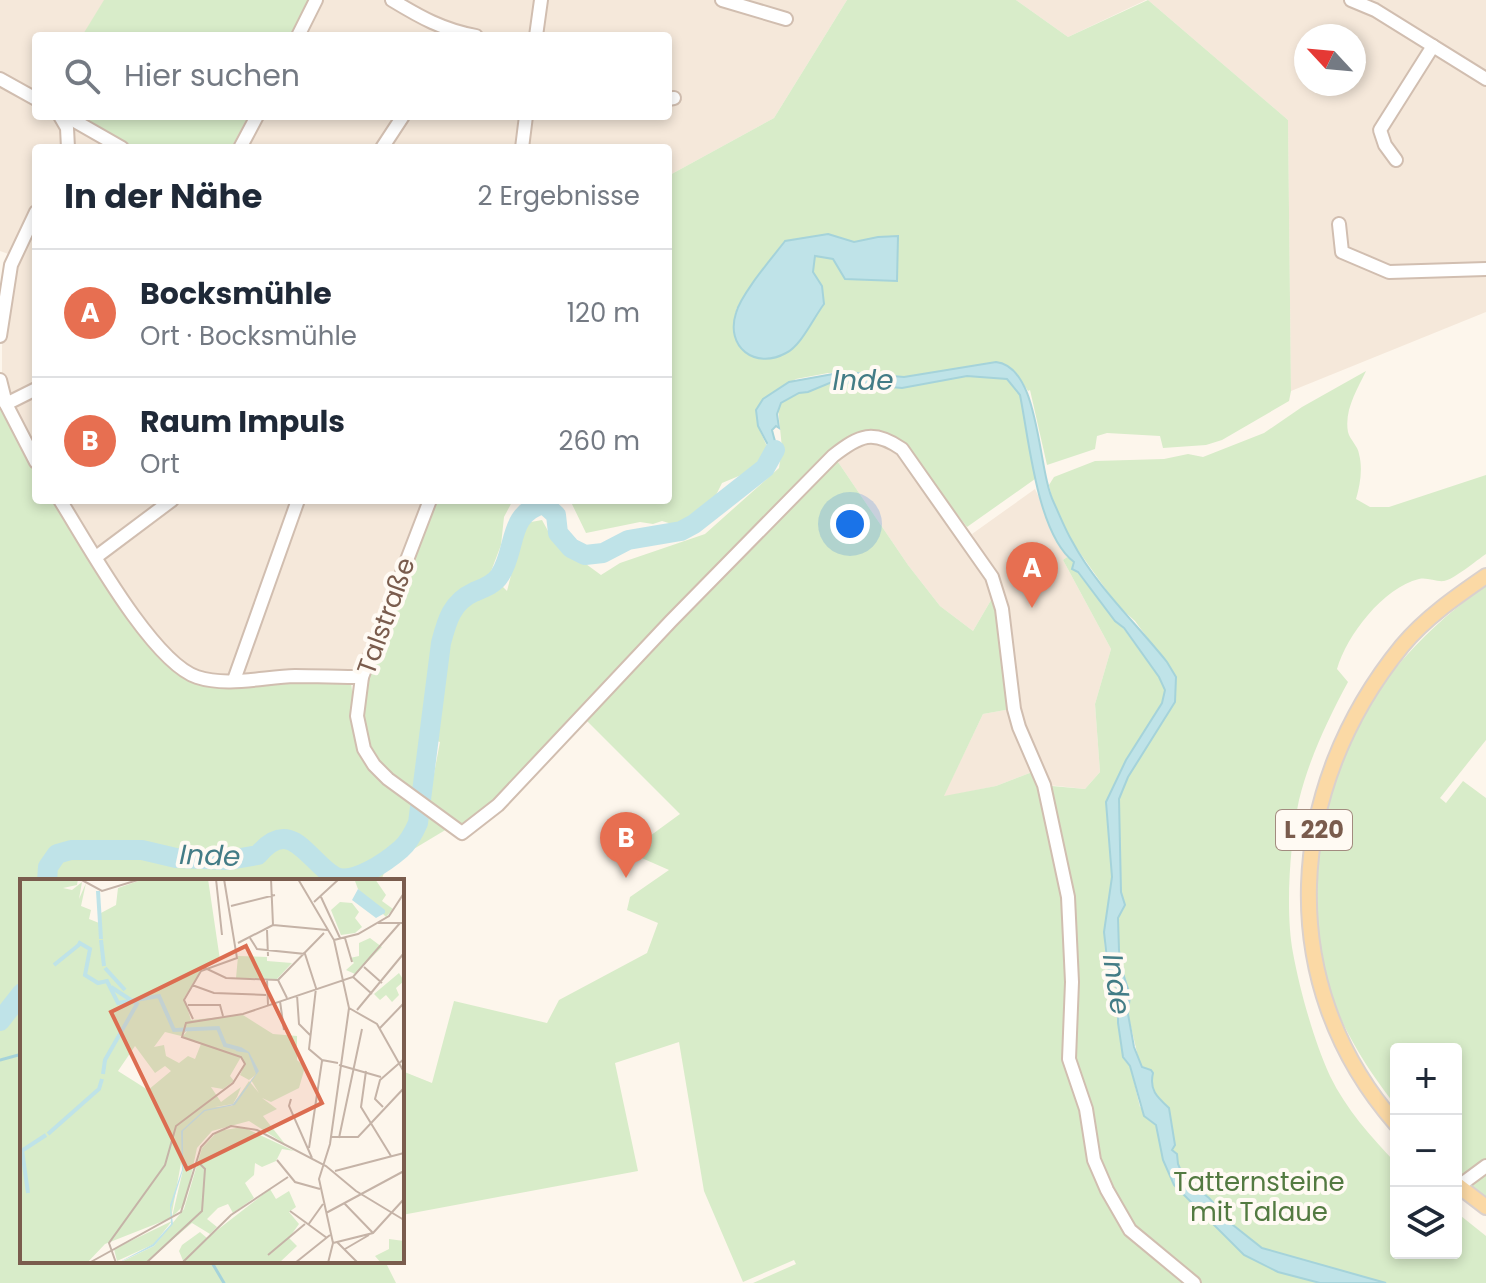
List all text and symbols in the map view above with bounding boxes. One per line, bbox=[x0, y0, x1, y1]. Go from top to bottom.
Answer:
north arrow bbox=[1294, 24, 1366, 96]
search box bbox=[32, 32, 672, 120]
icon: search bbox=[60, 54, 104, 98]
text: Hier suchen bbox=[124, 54, 300, 97]
text: In der Nähe bbox=[64, 172, 262, 220]
text: 2 Ergebnisse bbox=[477, 178, 640, 214]
text: Bocksmühle bbox=[140, 272, 332, 315]
text: A bbox=[80, 295, 100, 331]
text: 120 m bbox=[567, 295, 640, 331]
text: Ort · Bocksmühle bbox=[140, 318, 357, 354]
water label: Inde bbox=[832, 361, 894, 400]
text: Raum Impuls bbox=[140, 400, 345, 443]
text: B bbox=[81, 423, 99, 459]
text: 260 m bbox=[558, 423, 640, 459]
text: Ort bbox=[140, 446, 180, 482]
your location bbox=[830, 504, 870, 544]
pin: A bbox=[1006, 542, 1058, 608]
street label: Talstraße bbox=[348, 552, 424, 680]
road number: L 220 bbox=[1276, 810, 1352, 850]
pin: B bbox=[600, 812, 652, 878]
water label: Inde bbox=[179, 835, 241, 876]
inset map bbox=[20, 879, 404, 1263]
water label: Inde bbox=[1093, 951, 1140, 1017]
map controls bbox=[1390, 1043, 1462, 1259]
button: + bbox=[1390, 1043, 1462, 1115]
button: − bbox=[1390, 1115, 1462, 1187]
park label: Tatternsteine mit Talaue bbox=[1173, 1164, 1345, 1230]
button: layers bbox=[1390, 1187, 1462, 1259]

